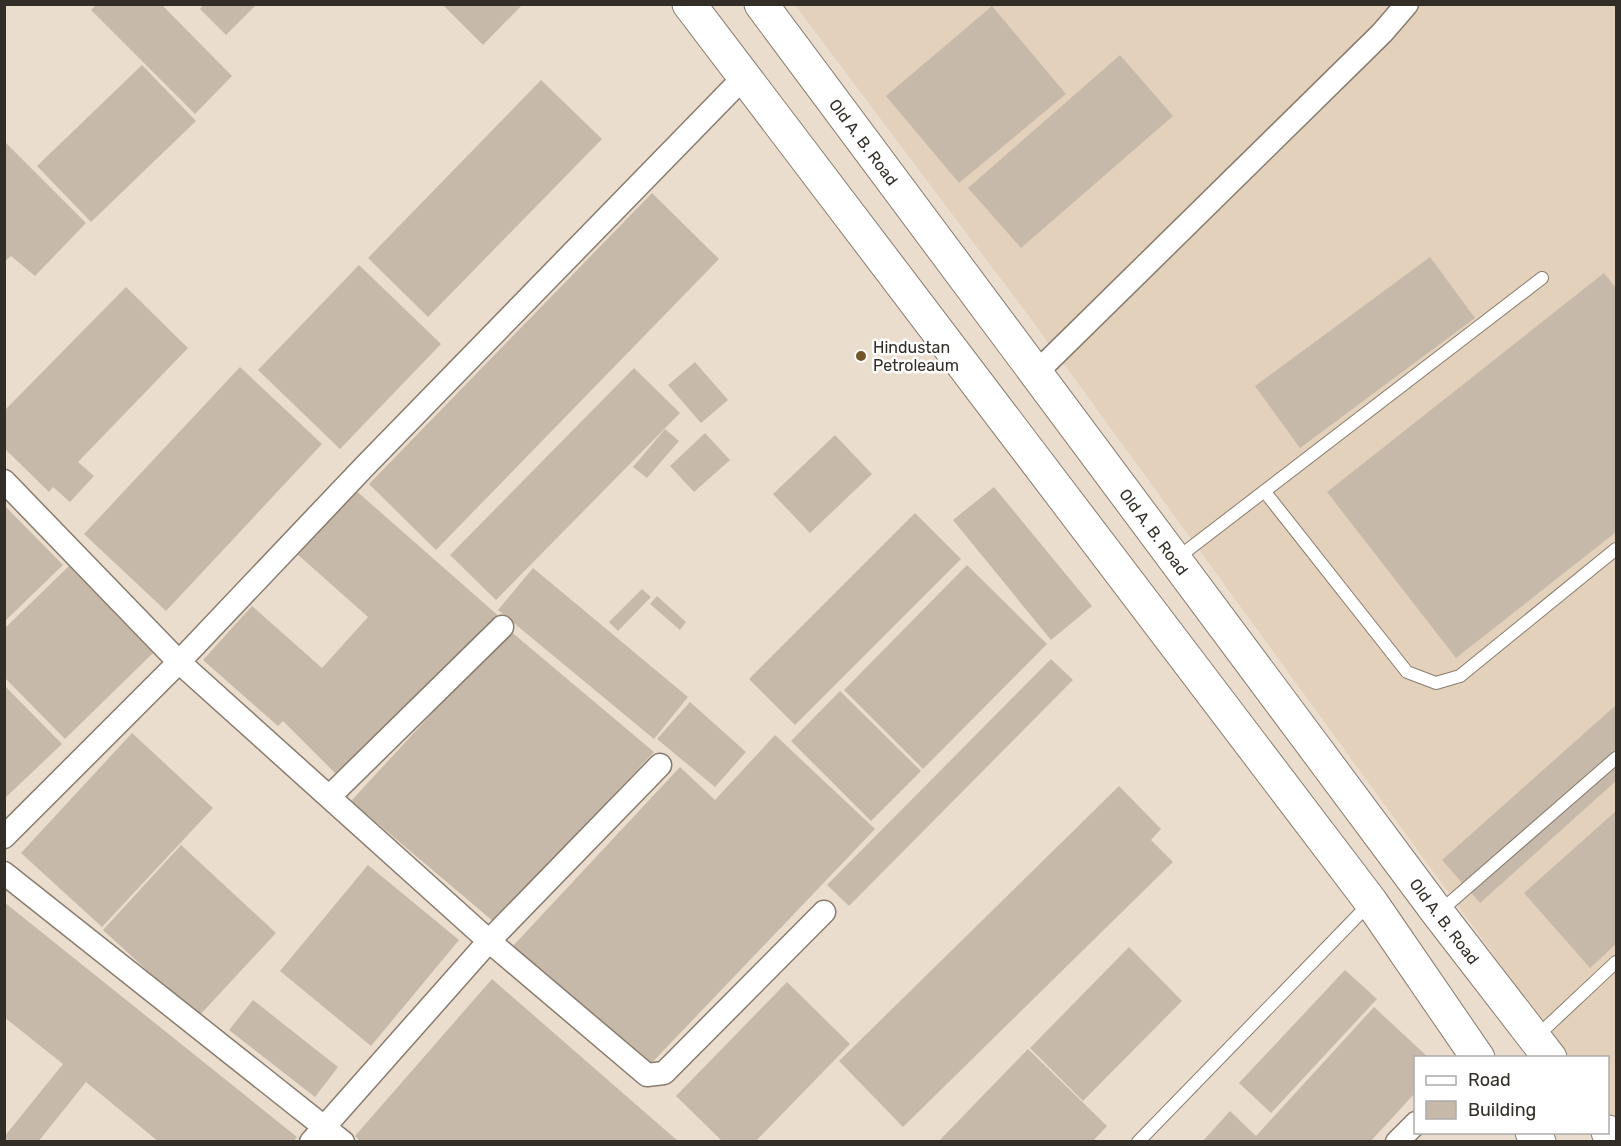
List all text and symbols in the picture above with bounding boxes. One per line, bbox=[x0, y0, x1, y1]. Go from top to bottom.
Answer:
street label: Old A. B. Road bbox=[825, 95, 902, 189]
place label: Hindustan Petroleaum bbox=[873, 338, 959, 375]
marker: Hindustan Petroleaum bbox=[854, 349, 868, 363]
street label: Old A. B. Road bbox=[1115, 485, 1192, 579]
street label: Old A. B. Road bbox=[1406, 875, 1483, 968]
legend bbox=[1414, 1056, 1609, 1134]
text: Road bbox=[1468, 1069, 1511, 1091]
text: Building bbox=[1468, 1099, 1536, 1121]

